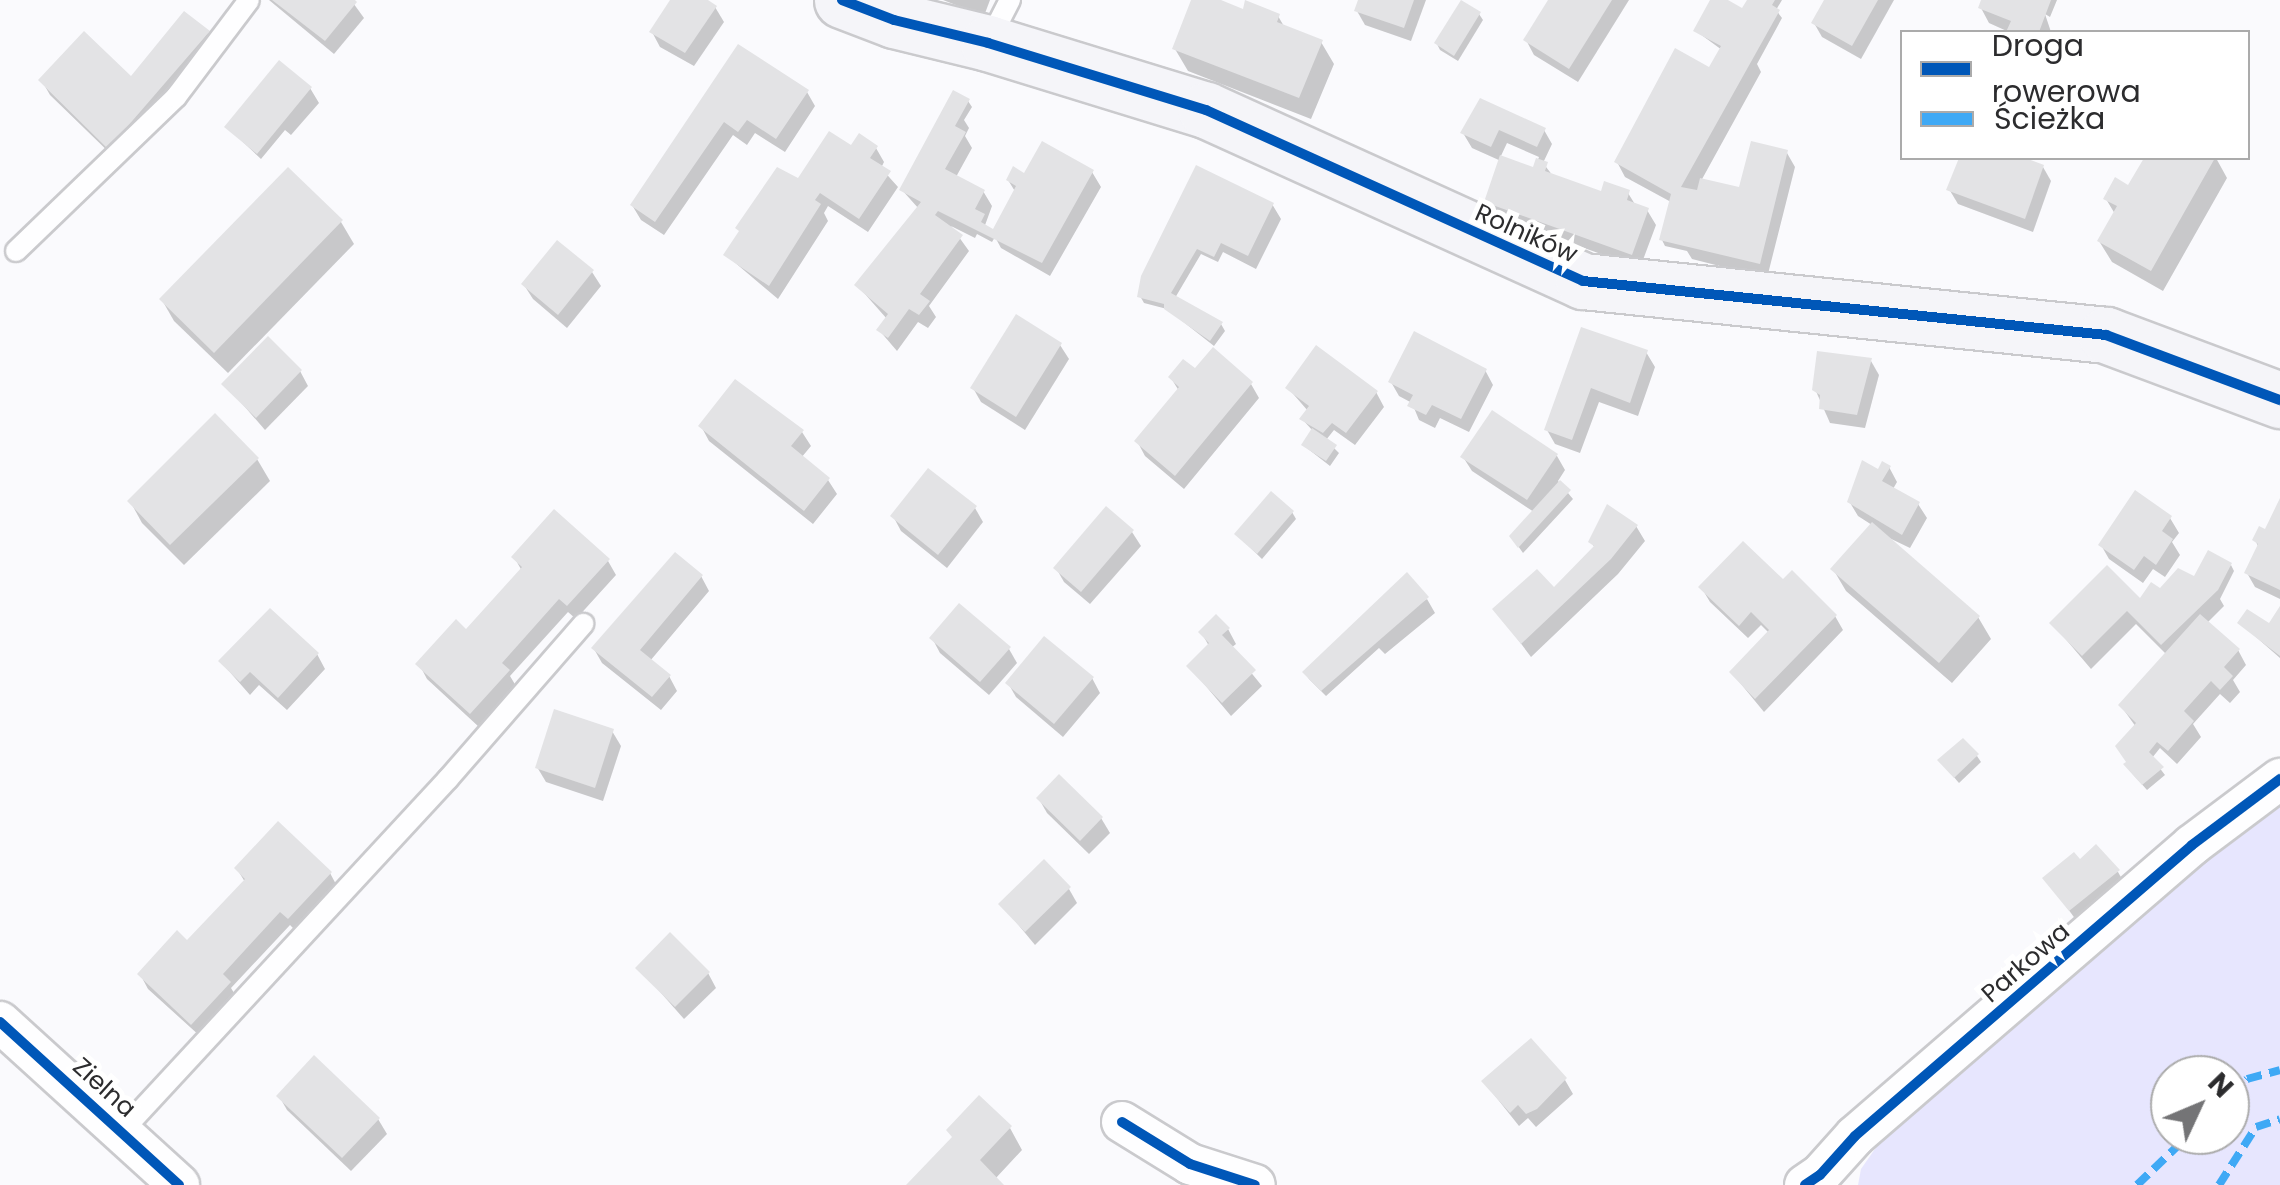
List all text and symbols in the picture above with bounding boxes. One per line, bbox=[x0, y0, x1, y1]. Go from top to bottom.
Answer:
text: Droga rowerowa bbox=[1992, 24, 2141, 113]
legend bbox=[1900, 30, 2250, 160]
text: Ścieżka bbox=[1994, 97, 2105, 140]
street label: Rolników bbox=[1470, 198, 1582, 270]
street label: Parkowa bbox=[1976, 917, 2076, 1009]
street label: Zielna bbox=[66, 1052, 142, 1124]
north arrow bbox=[2150, 1055, 2250, 1155]
text: N bbox=[2199, 1064, 2242, 1106]

